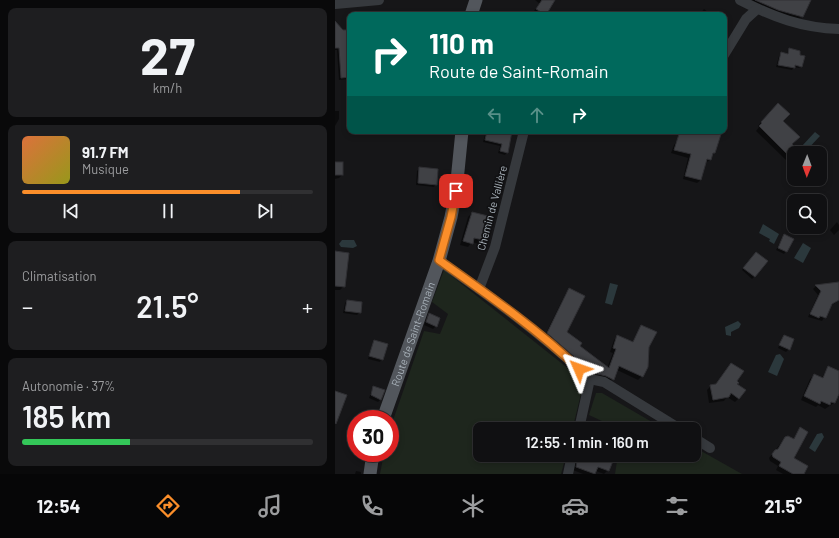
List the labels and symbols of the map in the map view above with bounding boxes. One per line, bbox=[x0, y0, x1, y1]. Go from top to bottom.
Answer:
north arrow bbox=[787, 146, 827, 186]
street label: Chemin de Vallière bbox=[474, 164, 509, 252]
pin bbox=[439, 174, 473, 208]
street label: Route de Saint-Romain bbox=[388, 280, 437, 388]
position arrow bbox=[558, 348, 600, 390]
speed limit sign: 30 bbox=[347, 410, 399, 462]

